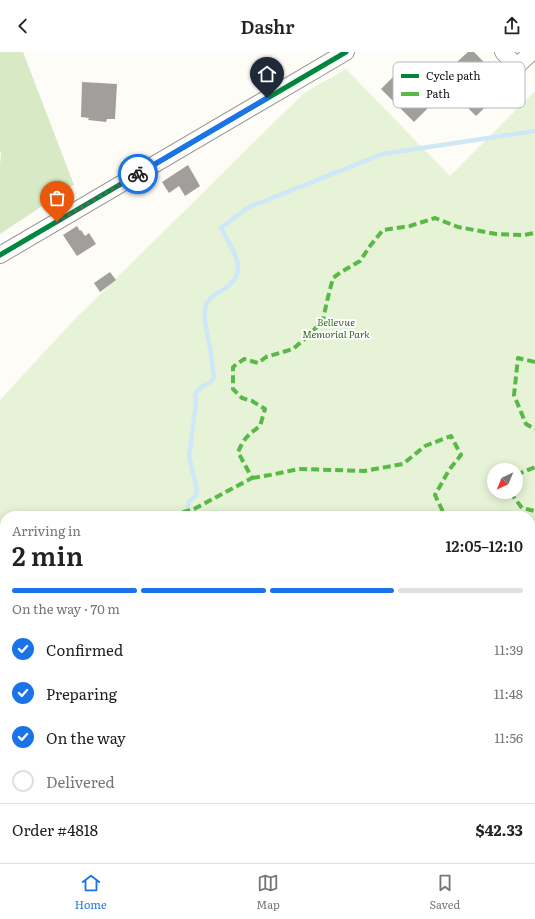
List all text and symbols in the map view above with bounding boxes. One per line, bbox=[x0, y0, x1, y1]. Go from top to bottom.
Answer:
text: Dashr bbox=[241, 13, 294, 40]
icon: back bbox=[12, 15, 34, 37]
icon: share bbox=[501, 15, 523, 37]
pin bbox=[250, 57, 284, 98]
legend bbox=[393, 62, 525, 108]
icon: home bbox=[256, 63, 278, 85]
text: Cycle path bbox=[426, 67, 481, 83]
text: Path bbox=[426, 85, 450, 101]
courier bbox=[118, 154, 158, 194]
icon: bike bbox=[127, 163, 149, 185]
pin bbox=[40, 181, 74, 222]
icon: bag bbox=[46, 187, 68, 209]
park label: Bellevue Memorial Park bbox=[302, 314, 370, 341]
north arrow bbox=[487, 463, 523, 499]
map controls bbox=[487, 463, 523, 499]
text: Arriving in bbox=[12, 521, 81, 540]
text: 12:05–12:10 bbox=[445, 534, 523, 557]
text: 2 min bbox=[12, 535, 83, 574]
text: On the way · 70 m bbox=[12, 599, 120, 618]
icon: check bbox=[12, 638, 34, 660]
text: Confirmed bbox=[46, 638, 123, 661]
text: 11:39 bbox=[494, 640, 523, 659]
icon: check bbox=[12, 682, 34, 704]
text: Preparing bbox=[46, 682, 117, 705]
text: 11:48 bbox=[494, 684, 523, 703]
icon: check bbox=[12, 726, 34, 748]
text: On the way bbox=[46, 726, 126, 749]
text: 11:56 bbox=[495, 728, 523, 747]
text: Delivered bbox=[46, 770, 115, 793]
text: Order #4818 bbox=[12, 818, 98, 841]
text: $42.33 bbox=[476, 818, 523, 841]
tab: Home bbox=[75, 872, 107, 912]
tab: Map bbox=[256, 872, 280, 912]
tab: Saved bbox=[430, 872, 460, 912]

